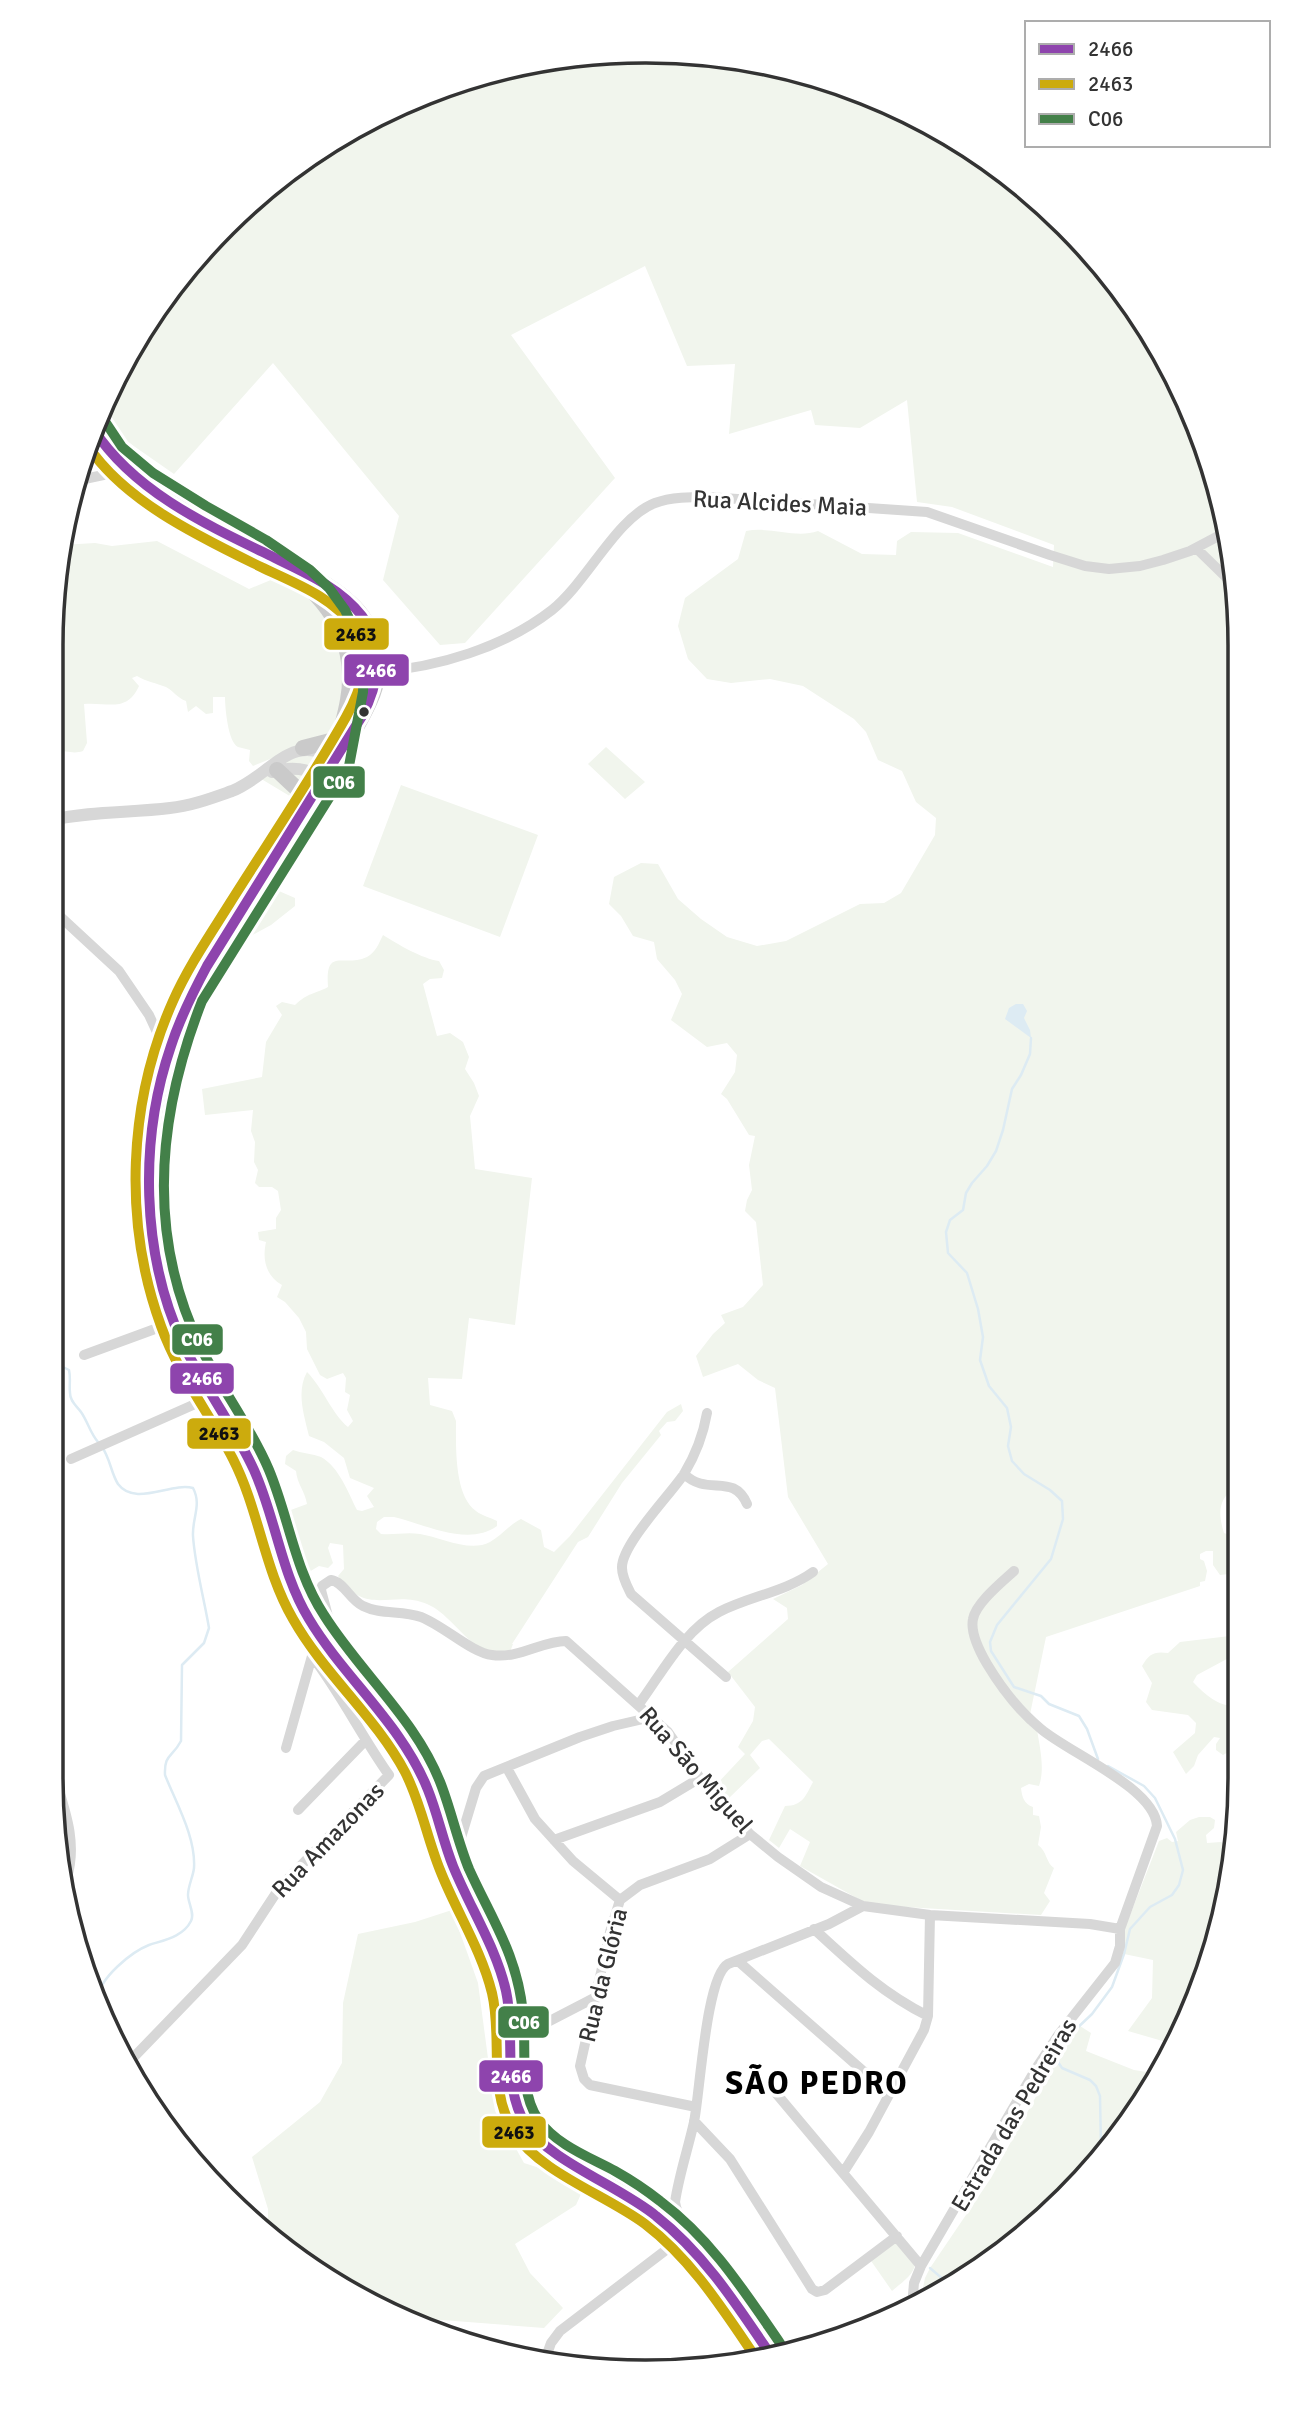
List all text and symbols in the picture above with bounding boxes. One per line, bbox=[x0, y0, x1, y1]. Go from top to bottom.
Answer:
legend bbox=[1025, 21, 1270, 147]
text: 2466 bbox=[1088, 36, 1133, 62]
text: 2463 bbox=[1088, 71, 1133, 97]
text: C06 bbox=[1088, 106, 1123, 132]
street label: Rua Alcides Maia bbox=[692, 483, 868, 523]
line badge: 2463 bbox=[323, 617, 390, 651]
text: 2463 bbox=[335, 623, 377, 647]
line badge: 2466 bbox=[343, 653, 410, 687]
text: 2466 bbox=[355, 659, 397, 683]
unlabelled marker bbox=[357, 705, 371, 719]
line badge: C06 bbox=[312, 765, 366, 799]
text: C06 bbox=[323, 771, 355, 795]
line badge: C06 bbox=[171, 1323, 224, 1356]
text: C06 bbox=[181, 1328, 213, 1352]
line badge: 2466 bbox=[169, 1362, 235, 1395]
text: 2466 bbox=[181, 1367, 223, 1391]
line badge: 2463 bbox=[186, 1417, 252, 1450]
text: 2463 bbox=[198, 1422, 240, 1446]
street label: Rua São Miguel bbox=[633, 1700, 759, 1840]
street label: Rua Amazonas bbox=[265, 1776, 391, 1904]
street label: Rua da Glória bbox=[572, 1905, 634, 2045]
line badge: C06 bbox=[497, 2005, 550, 2039]
text: C06 bbox=[508, 2011, 540, 2035]
street label: Estrada das Pedreiras bbox=[944, 2013, 1084, 2217]
line badge: 2466 bbox=[478, 2059, 544, 2093]
district label: SÃO PEDRO bbox=[725, 2064, 909, 2103]
text: 2466 bbox=[490, 2065, 532, 2089]
line badge: 2463 bbox=[481, 2115, 547, 2149]
text: 2463 bbox=[493, 2121, 535, 2145]

